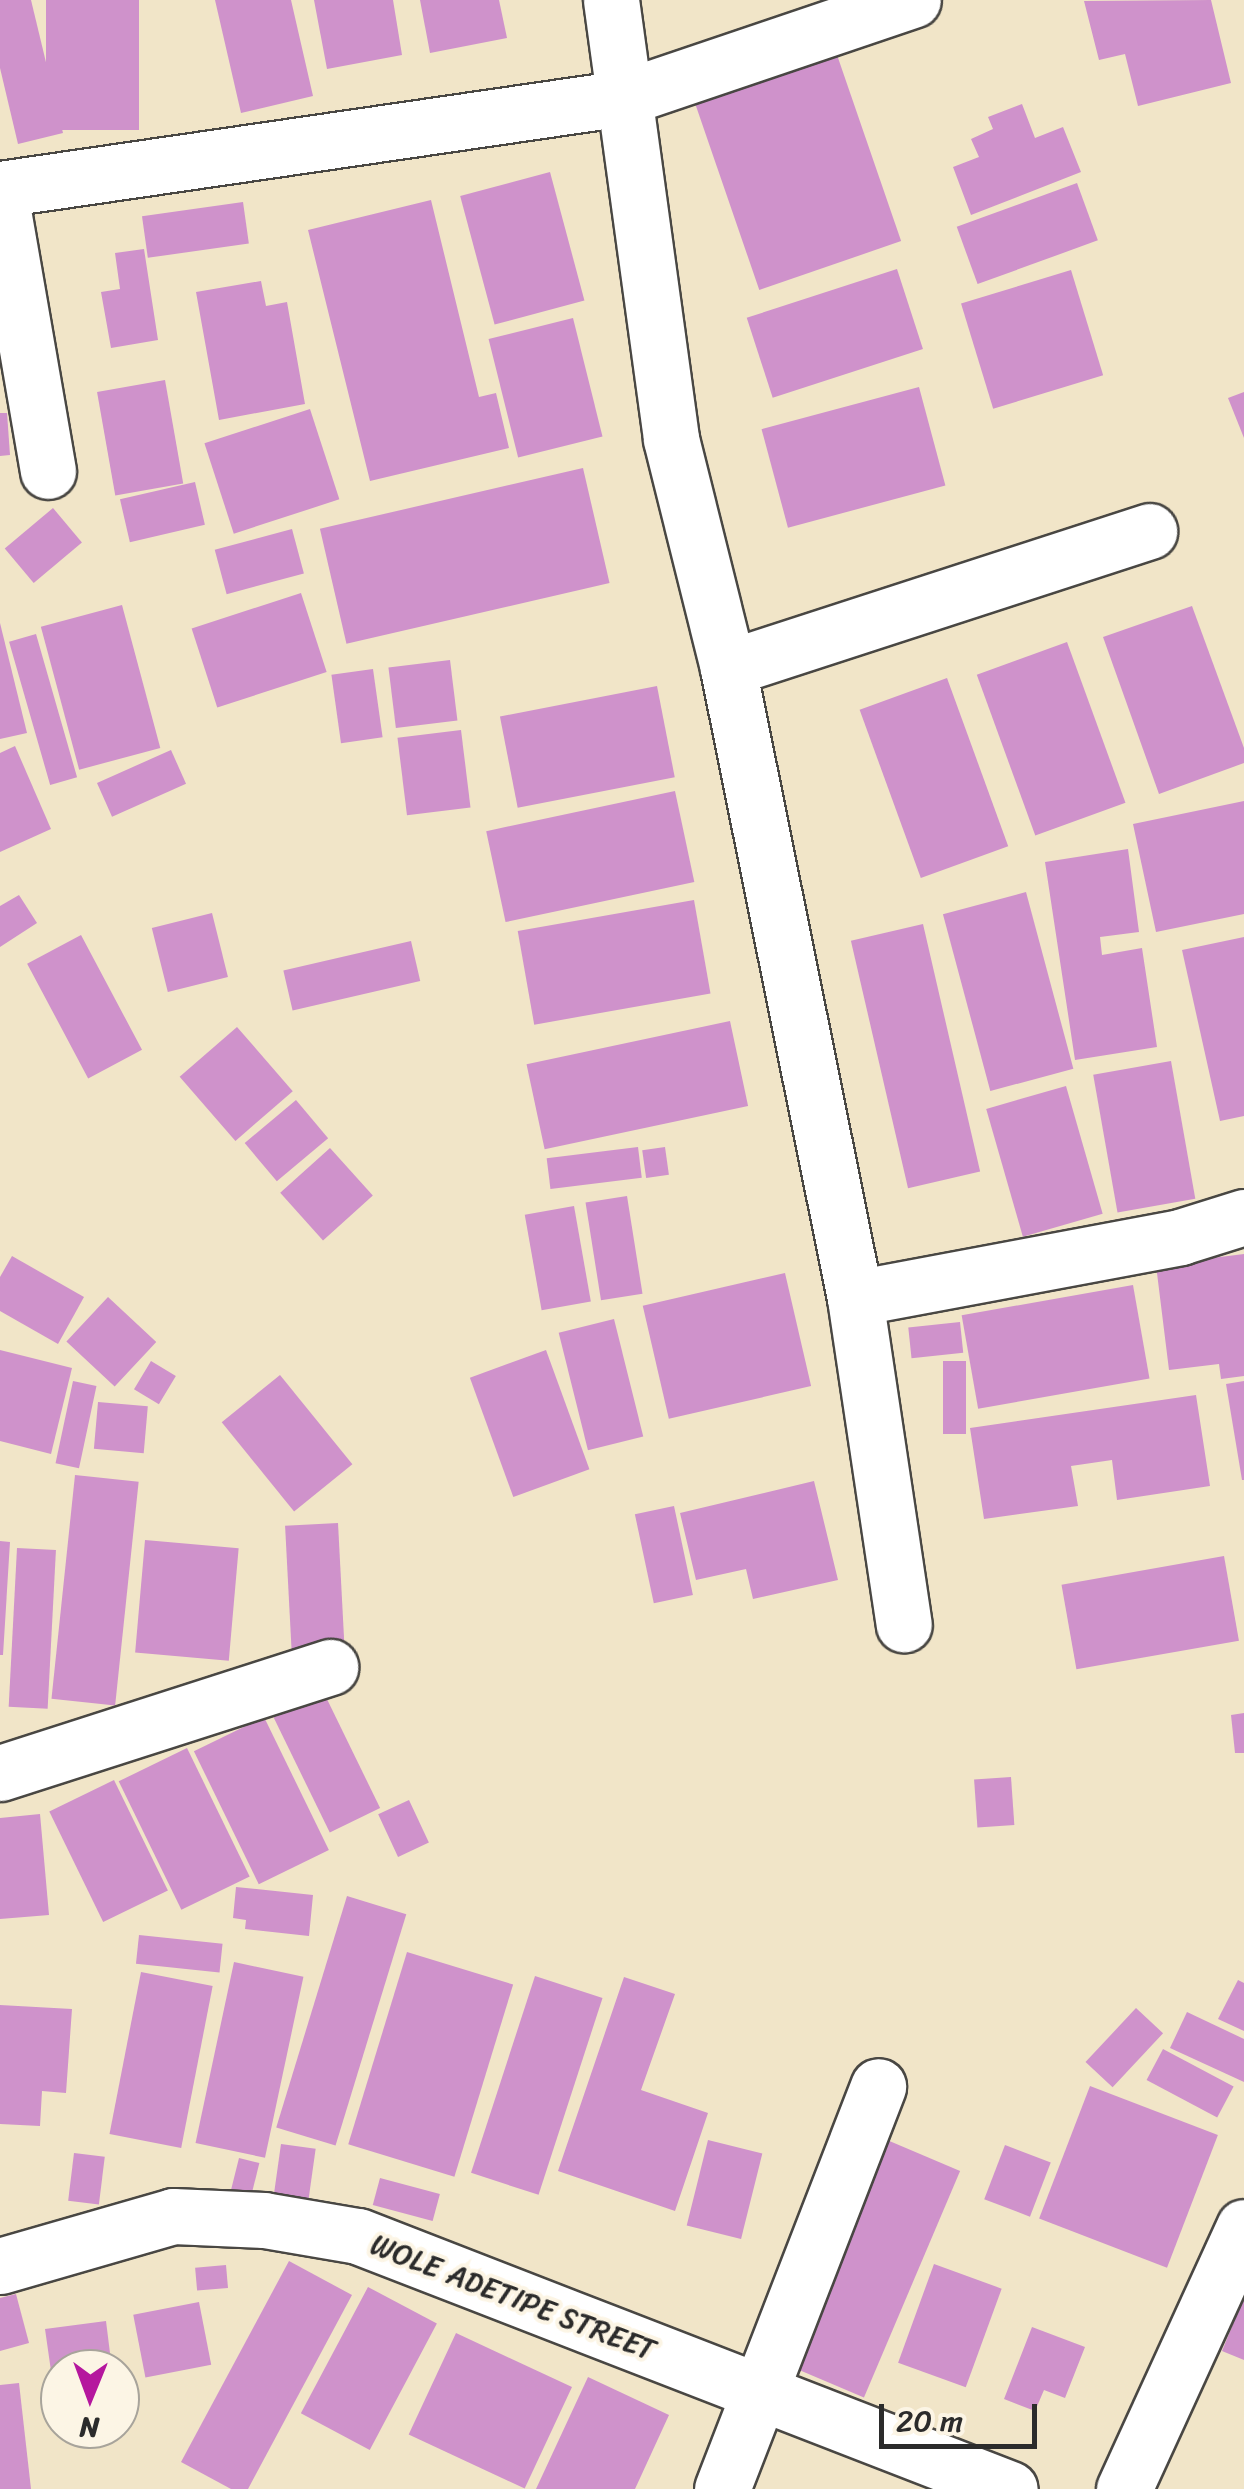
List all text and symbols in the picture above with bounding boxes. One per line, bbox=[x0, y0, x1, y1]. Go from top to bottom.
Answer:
street label: WOLE ADETIPE STREET bbox=[364, 2226, 662, 2368]
north arrow bbox=[40, 2349, 140, 2449]
scale bar bbox=[884, 2384, 1042, 2446]
text: 20 m bbox=[896, 2394, 963, 2448]
text: N bbox=[79, 2403, 100, 2452]

